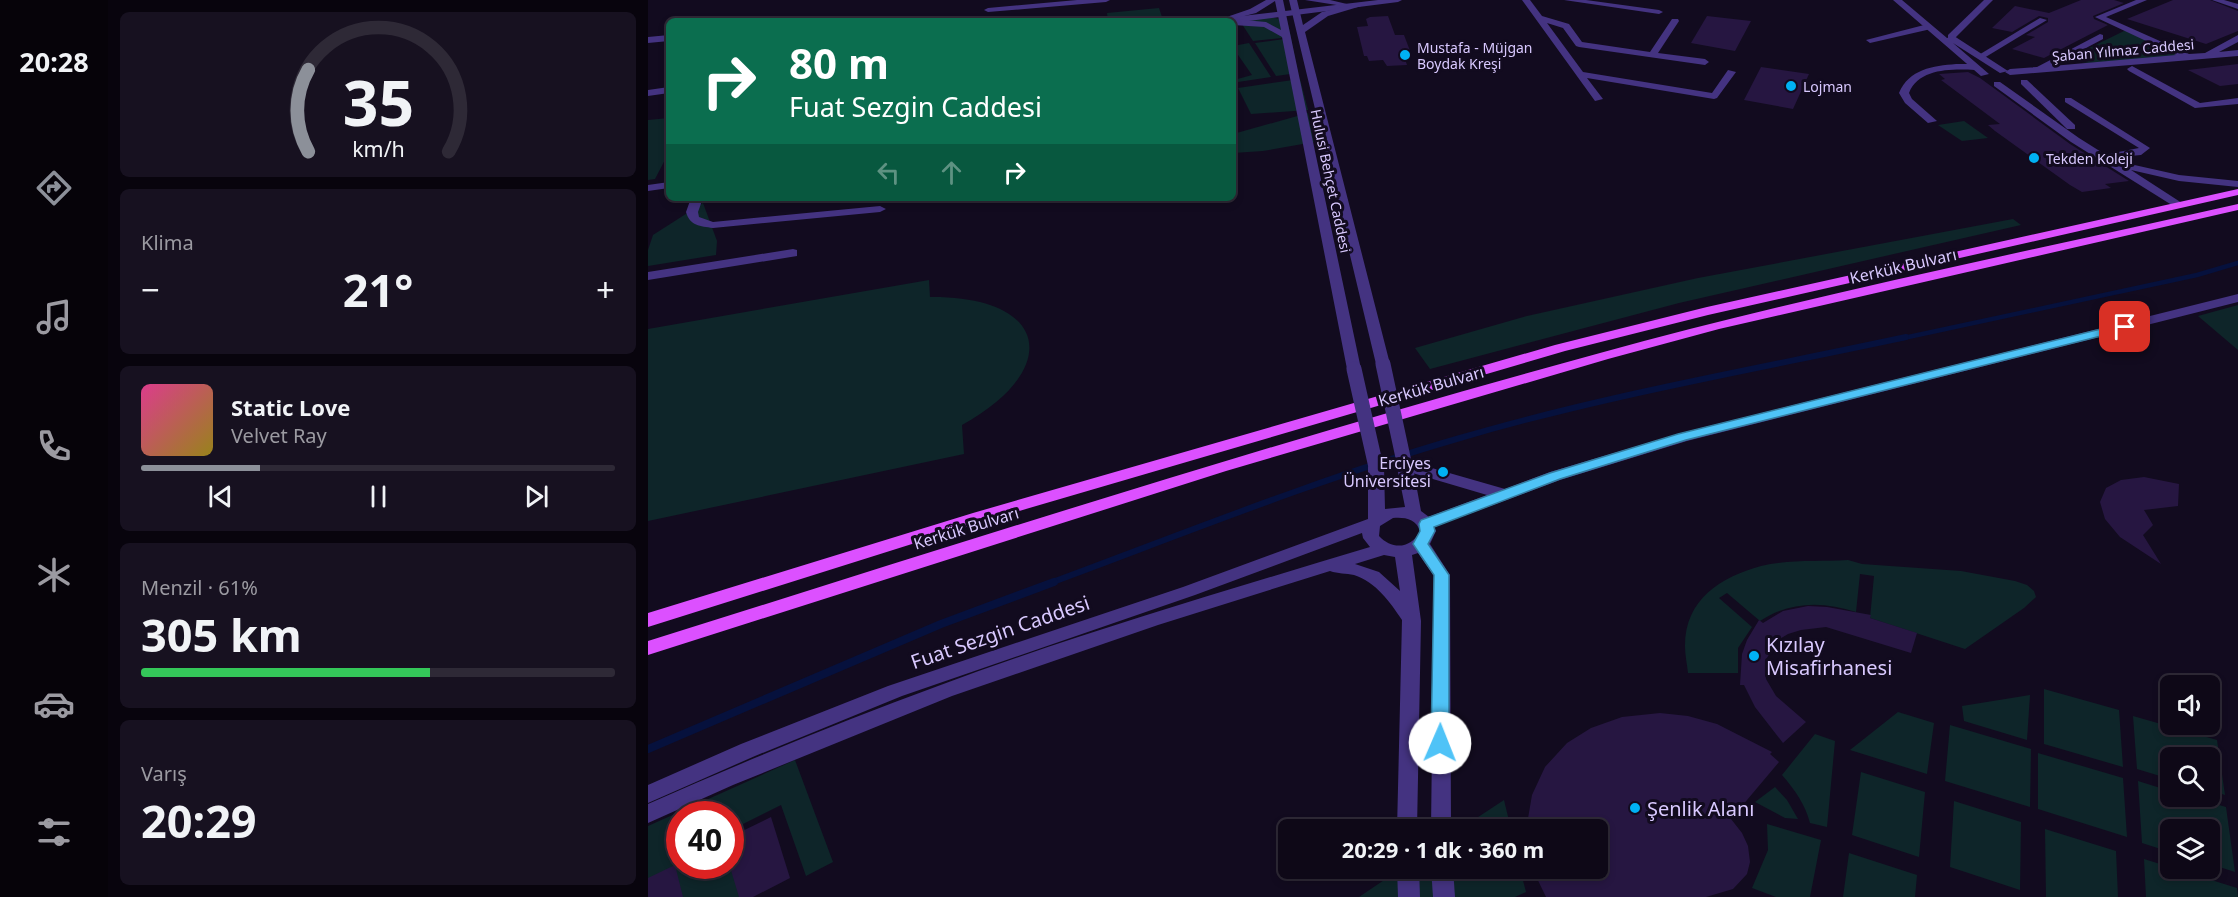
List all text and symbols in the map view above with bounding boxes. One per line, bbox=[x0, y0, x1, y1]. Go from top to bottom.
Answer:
text: 80 m bbox=[789, 34, 889, 91]
street label: Şaban Yılmaz Caddesi bbox=[2051, 34, 2195, 66]
place label: Mustafa - Müjgan Boydak Kreşi bbox=[1417, 38, 1533, 73]
icon: right bbox=[690, 42, 768, 120]
text: 20:28 bbox=[19, 43, 89, 80]
marker: Mustafa - Müjgan Boydak Kreşi bbox=[1398, 48, 1412, 62]
text: 35 bbox=[342, 59, 414, 144]
place label: Lojman bbox=[1803, 77, 1852, 96]
marker: Lojman bbox=[1784, 79, 1798, 93]
text: Fuat Sezgin Caddesi bbox=[789, 88, 1042, 125]
street label: Hulusi Behçet Caddesi bbox=[1306, 107, 1356, 255]
text: km/h bbox=[352, 134, 404, 163]
place label: Tekden Koleji bbox=[2046, 149, 2133, 168]
marker: Tekden Koleji bbox=[2027, 151, 2041, 165]
icon: left bbox=[872, 156, 905, 189]
icon: ahead bbox=[935, 156, 968, 189]
icon: right bbox=[998, 156, 1031, 189]
icon: directions bbox=[33, 167, 75, 209]
text: Klima bbox=[141, 229, 194, 256]
street label: Kerkük Bulvarı bbox=[1847, 243, 1959, 289]
text: 21° bbox=[343, 259, 413, 320]
text: − bbox=[141, 267, 160, 312]
text: + bbox=[596, 267, 615, 312]
icon: music bbox=[33, 296, 75, 338]
pin bbox=[2099, 301, 2150, 352]
icon: arrive bbox=[2108, 310, 2141, 343]
street label: Kerkük Bulvarı bbox=[1376, 360, 1486, 412]
text: Static Love bbox=[231, 392, 350, 422]
text: Velvet Ray bbox=[231, 422, 327, 449]
icon: phone bbox=[33, 425, 75, 467]
place label: Erciyes Üniversitesi bbox=[1343, 452, 1431, 492]
marker: Erciyes Üniversitesi bbox=[1436, 465, 1450, 479]
icon: previous bbox=[204, 480, 237, 513]
icon: pause bbox=[362, 480, 395, 513]
icon: next bbox=[520, 480, 553, 513]
street label: Kerkük Bulvarı bbox=[911, 502, 1021, 554]
icon: climate bbox=[33, 554, 75, 596]
text: Menzil · 61% bbox=[141, 574, 258, 601]
street label: Fuat Sezgin Caddesi bbox=[907, 589, 1093, 675]
text: 305 km bbox=[141, 604, 302, 665]
place label: Kızılay Misafirhanesi bbox=[1766, 631, 1892, 681]
marker: Kızılay Misafirhanesi bbox=[1747, 649, 1761, 663]
map controls bbox=[2160, 675, 2220, 879]
button: sound bbox=[2160, 675, 2220, 735]
icon: car bbox=[33, 683, 75, 725]
position arrow bbox=[1408, 711, 1472, 775]
button: search bbox=[2160, 747, 2220, 807]
text: Varış bbox=[141, 760, 187, 787]
text: 20:29 bbox=[141, 790, 257, 851]
place label: Şenlik Alanı bbox=[1647, 795, 1755, 822]
speed limit sign: 40 bbox=[666, 801, 744, 879]
marker: Şenlik Alanı bbox=[1628, 801, 1642, 815]
icon: filters bbox=[33, 811, 75, 853]
button: layers bbox=[2160, 819, 2220, 879]
text: 20:29 · 1 dk · 360 m bbox=[1342, 834, 1544, 864]

